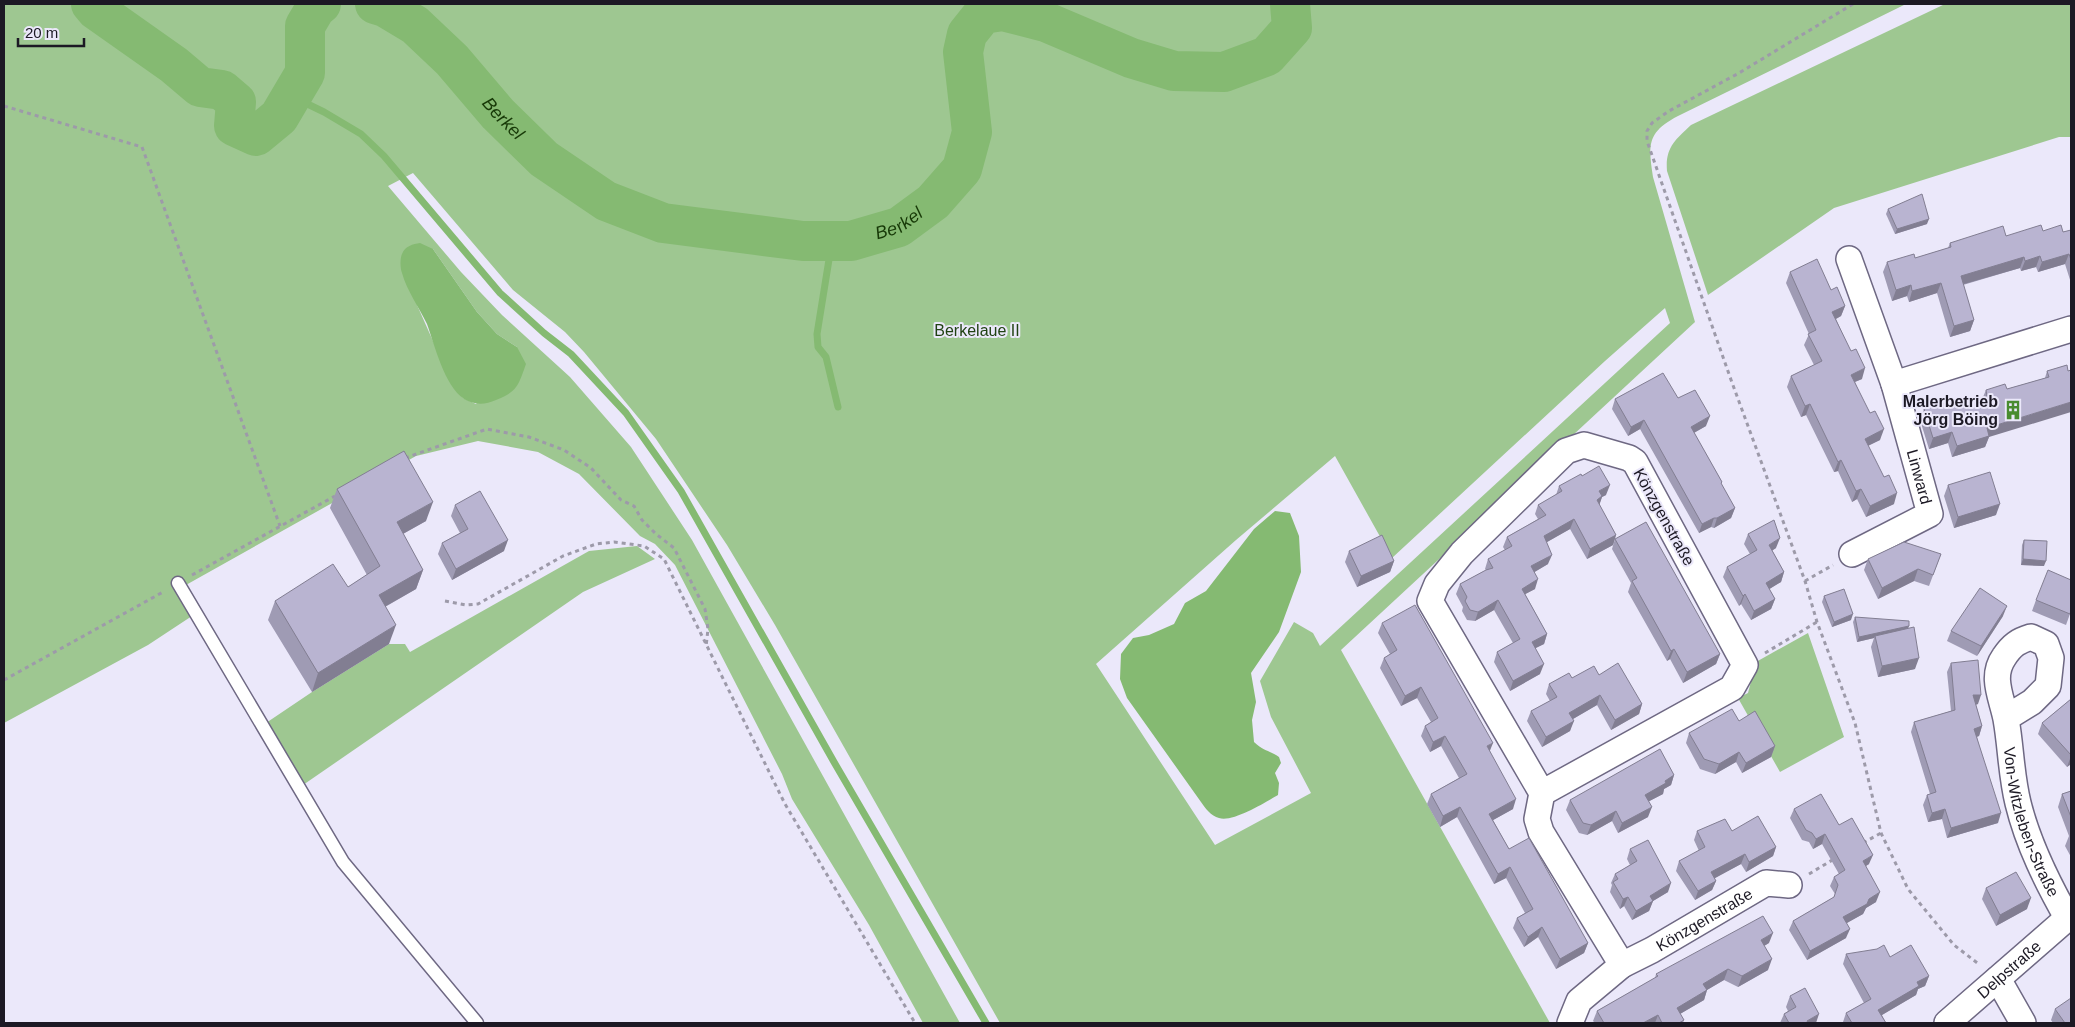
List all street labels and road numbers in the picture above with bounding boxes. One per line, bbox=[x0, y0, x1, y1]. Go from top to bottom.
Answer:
street label: Linward bbox=[1904, 447, 1935, 506]
street label: Könzgenstraße bbox=[1630, 465, 1698, 569]
street label: Von-Witzleben-Straße bbox=[2001, 746, 2063, 900]
street label: Könzgenstraße bbox=[1653, 884, 1755, 954]
street label: Delpstraße bbox=[1974, 937, 2044, 1001]

